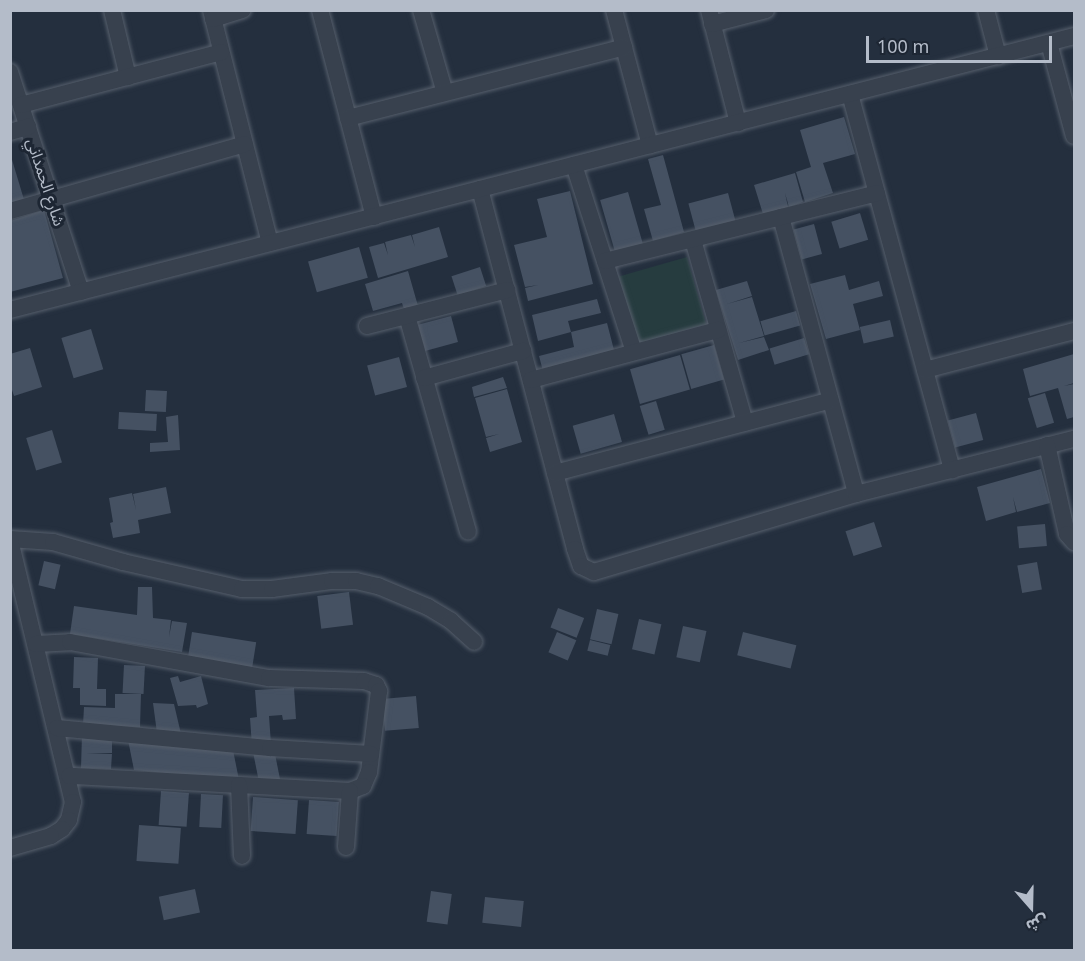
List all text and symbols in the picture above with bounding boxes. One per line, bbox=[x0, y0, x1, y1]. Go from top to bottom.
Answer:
scale bar bbox=[869, 24, 1055, 62]
text: 100 m bbox=[877, 34, 929, 58]
street label: شارع الحمداني bbox=[23, 136, 69, 228]
north arrow bbox=[1001, 877, 1061, 937]
text: ش bbox=[1023, 910, 1051, 938]

